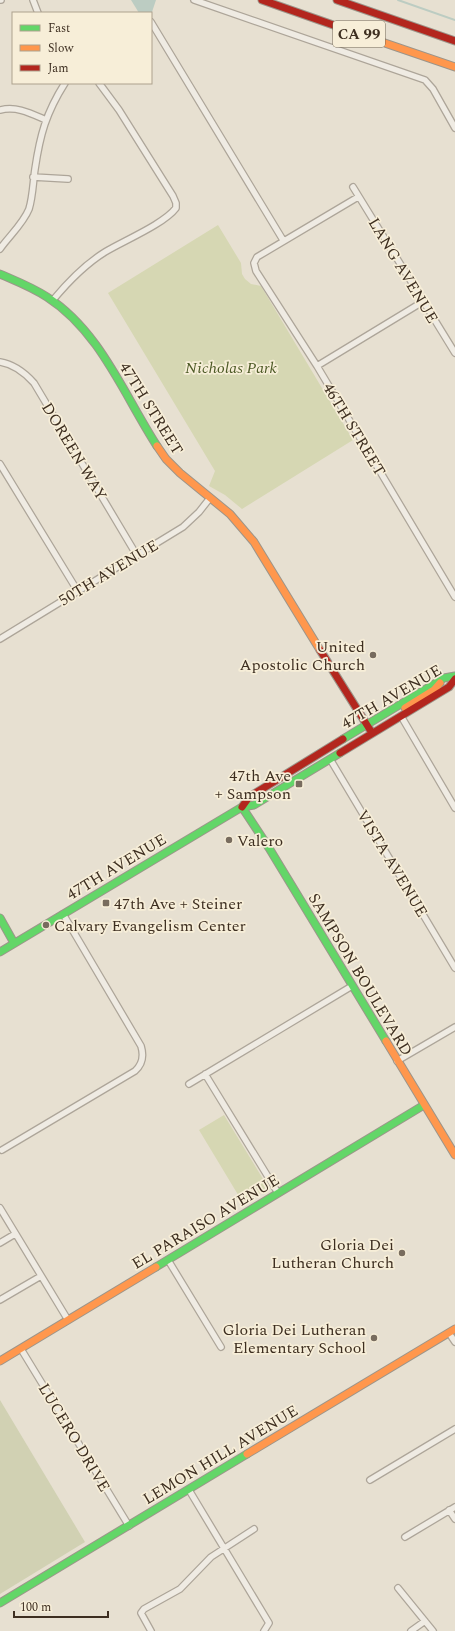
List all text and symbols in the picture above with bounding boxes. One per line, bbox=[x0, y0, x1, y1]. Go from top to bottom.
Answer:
legend bbox=[12, 12, 152, 84]
text: Fast bbox=[48, 19, 70, 38]
road number: CA 99 bbox=[333, 21, 385, 47]
text: Slow bbox=[48, 39, 74, 58]
text: Jam bbox=[48, 59, 69, 78]
street label: LANG AVENUE bbox=[362, 213, 444, 328]
park label: Nicholas Park bbox=[185, 356, 278, 380]
street label: 47TH STREET bbox=[113, 358, 189, 460]
street label: 46TH STREET bbox=[317, 378, 392, 481]
street label: DOREEN WAY bbox=[35, 398, 113, 505]
street label: 50TH AVENUE bbox=[54, 534, 163, 612]
place label: United Apostolic Church bbox=[240, 635, 365, 677]
marker: United Apostolic Church bbox=[368, 650, 378, 660]
street label: 47TH AVENUE bbox=[337, 658, 446, 735]
place label: 47th Ave + Sampson bbox=[215, 764, 291, 806]
marker: 47th Ave + Sampson bbox=[294, 779, 304, 789]
street label: VISTA AVENUE bbox=[351, 805, 434, 922]
street label: 47TH AVENUE bbox=[62, 828, 171, 906]
place label: Valero bbox=[237, 829, 283, 853]
marker: Valero bbox=[224, 835, 234, 845]
street label: SAMPSON BOULEVARD bbox=[302, 889, 418, 1060]
place label: 47th Ave + Steiner bbox=[114, 892, 242, 916]
marker: 47th Ave + Steiner bbox=[101, 898, 111, 908]
place label: Calvary Evangelism Center bbox=[54, 914, 246, 938]
marker: Calvary Evangelism Center bbox=[41, 920, 51, 930]
street label: EL PARAISO AVENUE bbox=[127, 1168, 284, 1276]
place label: Gloria Dei Lutheran Church bbox=[271, 1233, 394, 1275]
marker: Gloria Dei Lutheran Church bbox=[397, 1248, 407, 1258]
place label: Gloria Dei Lutheran Elementary School bbox=[223, 1318, 366, 1360]
marker: Gloria Dei Lutheran Elementary School bbox=[369, 1333, 379, 1343]
street label: LUCERO DRIVE bbox=[32, 1378, 116, 1497]
street label: LEMON HILL AVENUE bbox=[138, 1399, 303, 1511]
scale bar bbox=[14, 1593, 108, 1619]
text: 100 m bbox=[20, 1598, 51, 1617]

